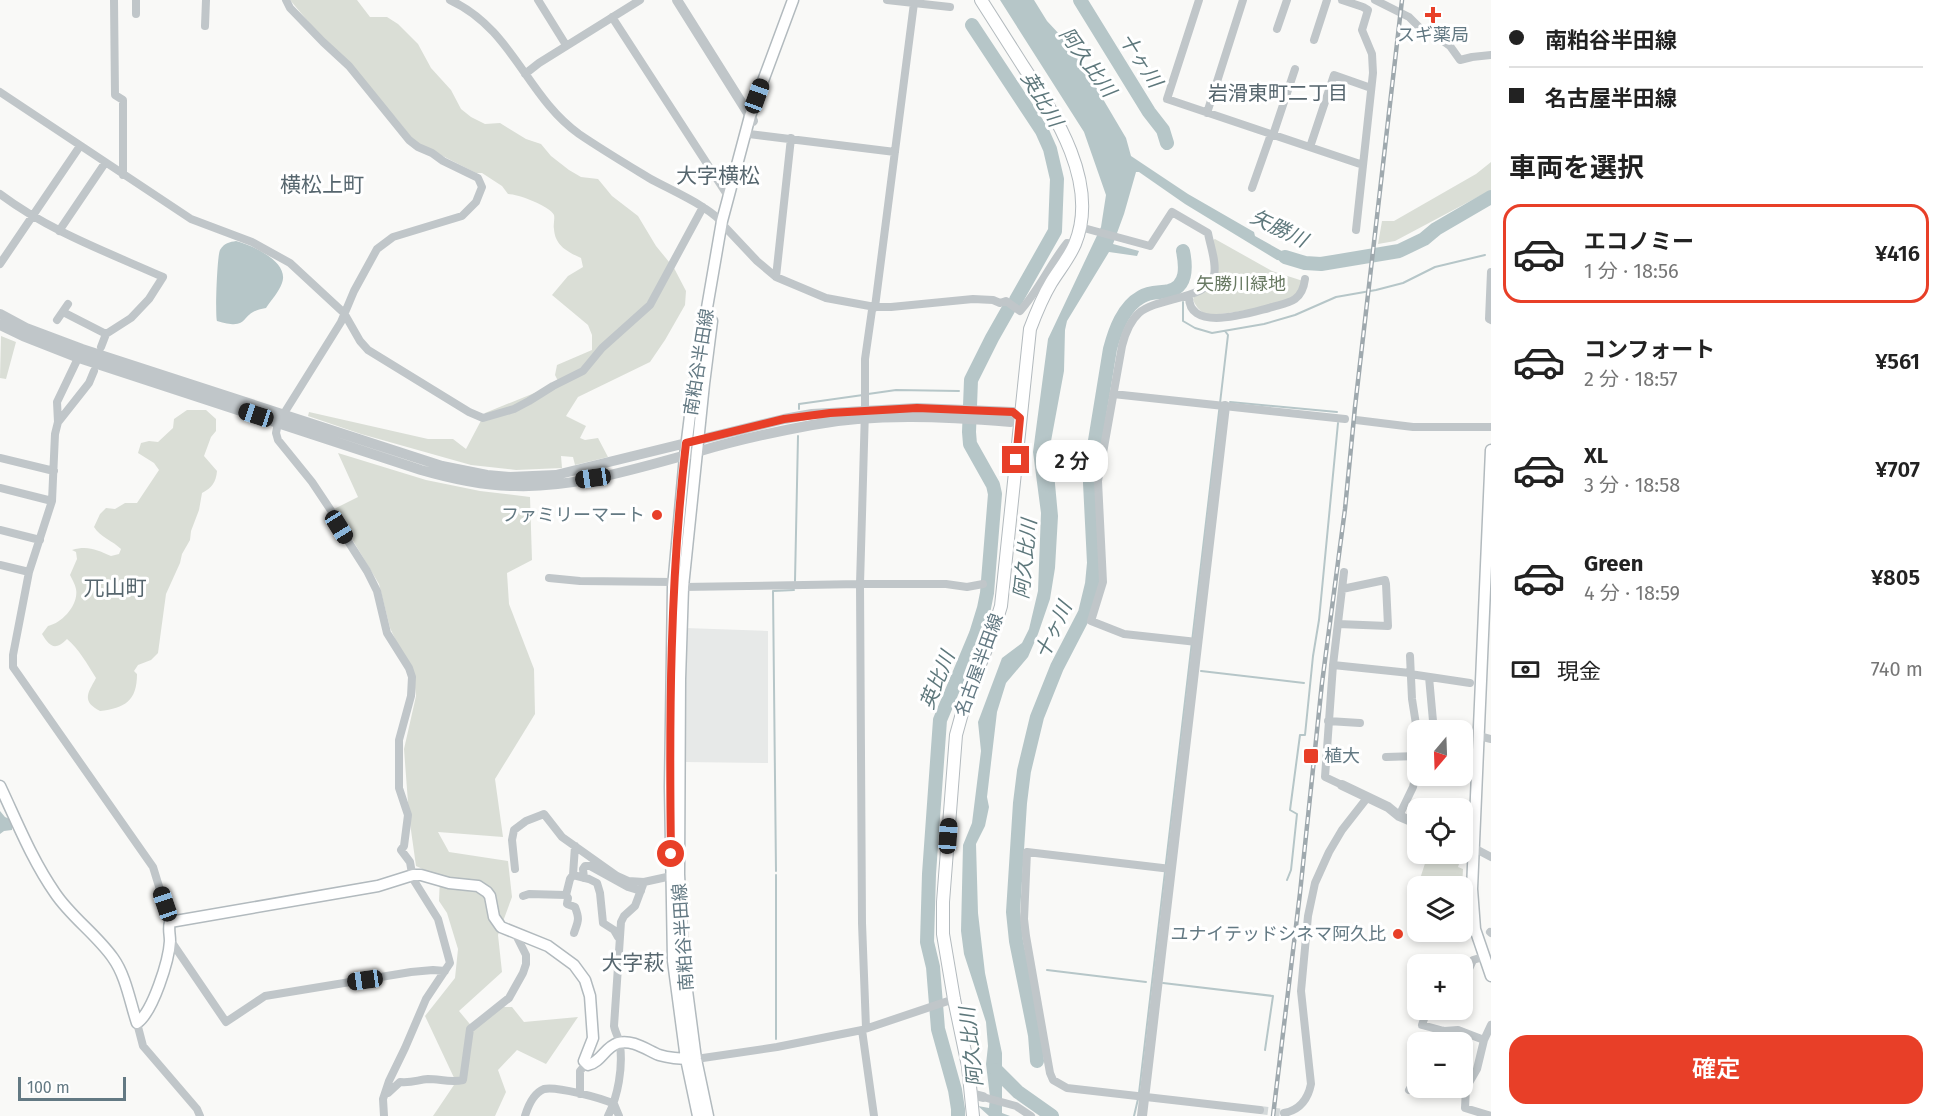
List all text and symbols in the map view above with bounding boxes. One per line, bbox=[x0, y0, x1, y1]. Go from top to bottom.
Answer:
marker: スギ薬局 bbox=[1426, 8, 1440, 22]
water label: 阿久比川 bbox=[1055, 23, 1122, 103]
place label: スギ薬局 bbox=[1397, 24, 1469, 46]
text: 南粕谷半田線 bbox=[1545, 27, 1677, 54]
water label: 十ヶ川 bbox=[1115, 28, 1168, 93]
water label: 英比川 bbox=[1016, 67, 1069, 133]
car bbox=[742, 76, 772, 116]
district label: 岩滑東町二丁目 bbox=[1208, 81, 1348, 105]
text: 名古屋半田線 bbox=[1545, 85, 1677, 112]
text: 車両を選択 bbox=[1509, 152, 1644, 184]
district label: 大字横松 bbox=[676, 163, 760, 189]
district label: 横松上町 bbox=[280, 172, 364, 198]
water label: 矢勝川 bbox=[1247, 204, 1313, 253]
icon: car bbox=[1512, 227, 1566, 281]
text: エコノミー bbox=[1584, 228, 1694, 255]
text: ¥416 bbox=[1875, 240, 1920, 267]
text: 1 分 · 18:56 bbox=[1584, 259, 1679, 283]
park label: 矢勝川緑地 bbox=[1196, 273, 1286, 295]
street label: 南粕谷半田線 bbox=[680, 307, 718, 417]
icon: car bbox=[1512, 335, 1566, 389]
text: コンフォート bbox=[1584, 336, 1715, 363]
text: ¥561 bbox=[1875, 348, 1920, 375]
text: 2 分 · 18:57 bbox=[1584, 367, 1678, 391]
car bbox=[236, 401, 276, 429]
callout: 2 分 bbox=[1037, 439, 1109, 481]
text: XL bbox=[1584, 442, 1608, 469]
icon: car bbox=[1512, 443, 1566, 497]
route end bbox=[1002, 446, 1029, 473]
text: 2 分 bbox=[1054, 449, 1090, 473]
text: ¥707 bbox=[1875, 456, 1920, 483]
car bbox=[574, 467, 612, 489]
text: 3 分 · 18:58 bbox=[1584, 473, 1680, 497]
place label: ファミリーマート bbox=[501, 504, 645, 526]
car bbox=[322, 507, 356, 547]
marker: ファミリーマート bbox=[650, 508, 664, 522]
water label: 阿久比川 bbox=[1009, 516, 1041, 600]
text: Green bbox=[1584, 550, 1643, 577]
icon: car bbox=[1512, 551, 1566, 605]
text: ¥805 bbox=[1871, 564, 1920, 591]
district label: 兀山町 bbox=[84, 575, 147, 601]
text: 4 分 · 18:59 bbox=[1584, 581, 1680, 605]
water label: 十ヶ川 bbox=[1029, 596, 1077, 662]
street label: 名古屋半田線 bbox=[950, 610, 1008, 720]
water label: 英比川 bbox=[915, 646, 960, 712]
icon: cash bbox=[1509, 653, 1542, 686]
text: 740 m bbox=[1871, 657, 1923, 681]
text: 現金 bbox=[1557, 658, 1601, 685]
north arrow bbox=[1407, 720, 1473, 786]
map controls bbox=[1407, 720, 1473, 1098]
place label: 植大 bbox=[1324, 745, 1360, 767]
marker: 植大 bbox=[1302, 747, 1320, 765]
button: locate bbox=[1407, 798, 1473, 864]
car bbox=[938, 817, 958, 855]
route start bbox=[657, 840, 684, 867]
button: layers bbox=[1407, 876, 1473, 942]
street label: 南粕谷半田線 bbox=[668, 882, 698, 992]
car bbox=[151, 884, 179, 924]
place label: ユナイテッドシネマ阿久比 bbox=[1170, 923, 1386, 945]
marker: ユナイテッドシネマ阿久比 bbox=[1391, 927, 1405, 941]
district label: 大字萩 bbox=[602, 950, 665, 976]
button: + bbox=[1407, 954, 1473, 1020]
car bbox=[346, 969, 384, 991]
water label: 阿久比川 bbox=[955, 1004, 987, 1088]
button: − bbox=[1407, 1032, 1473, 1098]
button: 確定 bbox=[1509, 1035, 1923, 1104]
scale bar bbox=[18, 1074, 126, 1102]
text: 100 m bbox=[27, 1078, 70, 1097]

